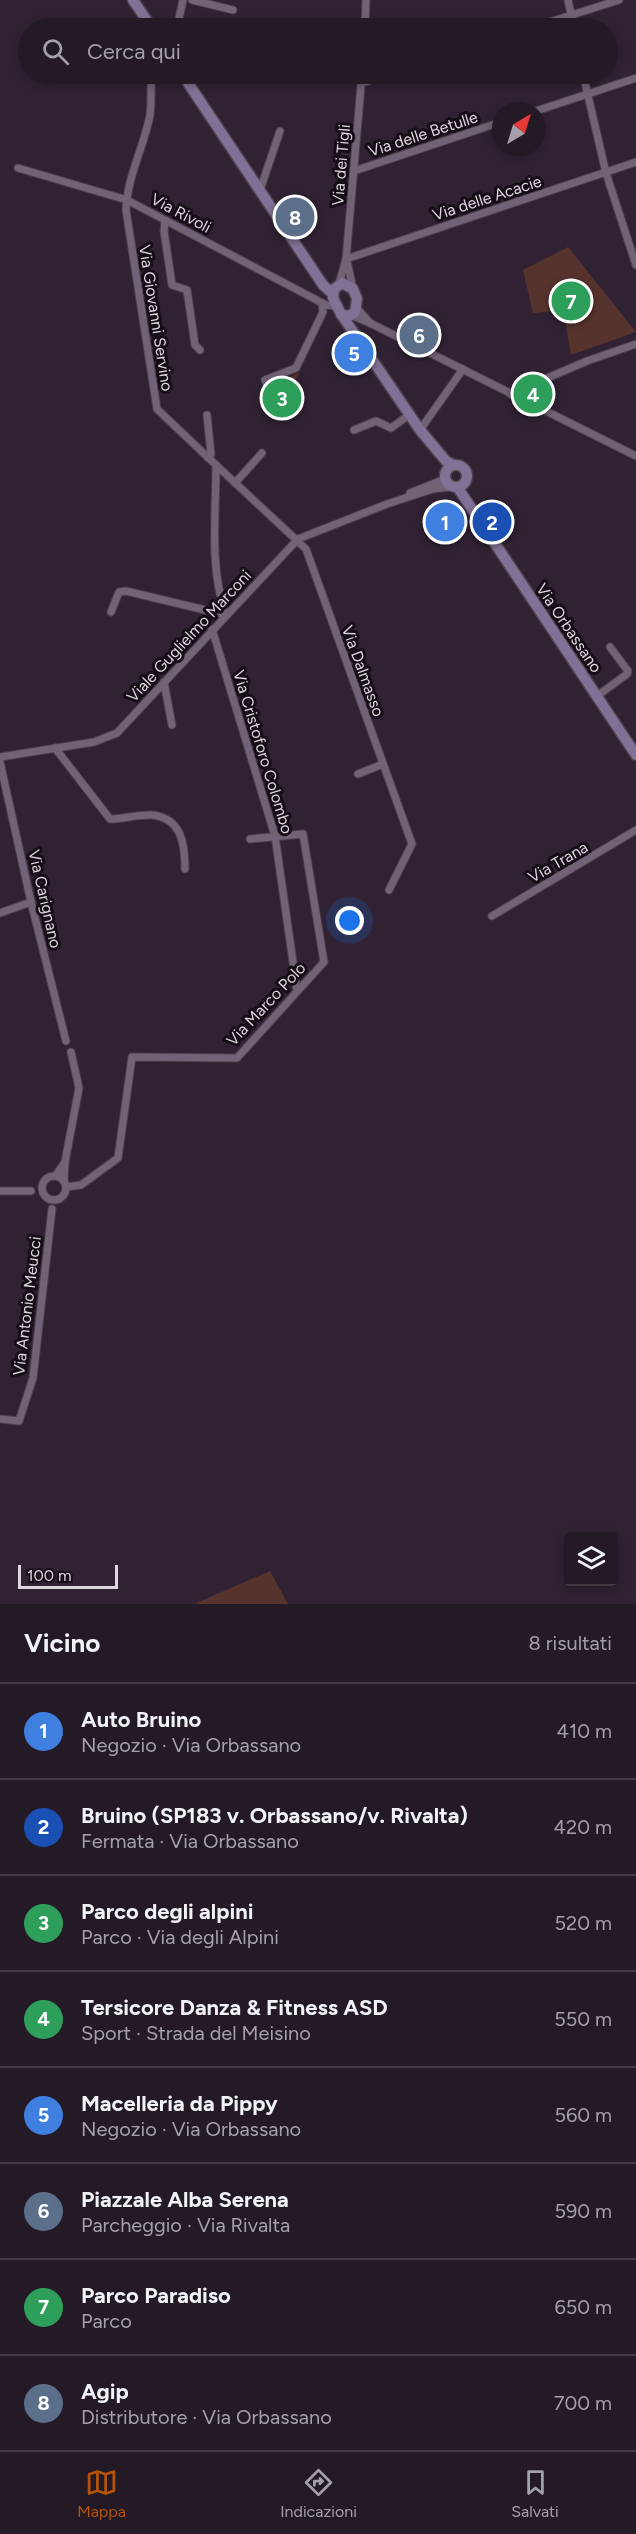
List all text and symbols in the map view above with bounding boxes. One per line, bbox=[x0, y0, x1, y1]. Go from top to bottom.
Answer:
search box bbox=[18, 18, 618, 84]
icon: search bbox=[39, 35, 72, 68]
text: Cerca qui bbox=[87, 38, 181, 65]
north arrow bbox=[492, 102, 546, 156]
street label: Via delle Betulle bbox=[366, 107, 480, 161]
street label: Via dei Tigli bbox=[328, 123, 354, 207]
street label: Via delle Acacie bbox=[430, 171, 544, 225]
street label: Via Rivoli bbox=[148, 189, 214, 237]
pin: 8 bbox=[276, 194, 314, 240]
street label: Via Giovanni Servino bbox=[135, 243, 177, 393]
pin: 7 bbox=[552, 278, 590, 324]
pin: 6 bbox=[400, 312, 438, 358]
pin: 5 bbox=[334, 330, 374, 376]
pin: 4 bbox=[514, 372, 552, 416]
pin: 3 bbox=[262, 376, 302, 420]
pin: 1 bbox=[426, 500, 464, 544]
pin: 2 bbox=[472, 500, 512, 544]
street label: Viale Guglielmo Marconi bbox=[123, 566, 255, 706]
street label: Via Orbassano bbox=[532, 580, 606, 676]
street label: Via Dalmasso bbox=[338, 623, 388, 719]
street label: Via Cristoforo Colombo bbox=[229, 668, 297, 836]
street label: Via Trana bbox=[525, 837, 591, 887]
street label: Via Carignano bbox=[24, 848, 66, 950]
your location bbox=[335, 906, 364, 935]
street label: Via Marco Polo bbox=[223, 958, 309, 1050]
street label: Via Antonio Meucci bbox=[9, 1235, 45, 1377]
map controls bbox=[564, 1532, 618, 1586]
button: layers bbox=[564, 1532, 618, 1586]
scale bar bbox=[18, 1562, 118, 1590]
text: 100 m bbox=[27, 1566, 72, 1585]
text: Vicino bbox=[24, 1627, 100, 1659]
text: 8 risultati bbox=[529, 1631, 612, 1655]
text: Auto Bruino bbox=[81, 1706, 201, 1733]
text: 1 bbox=[39, 1719, 48, 1743]
text: 410 m bbox=[557, 1719, 612, 1743]
text: Negozio · Via Orbassano bbox=[81, 1733, 301, 1757]
text: Bruino (SP183 v. Orbassano/v. Rivalta) bbox=[81, 1802, 468, 1829]
text: 2 bbox=[38, 1815, 49, 1839]
text: 420 m bbox=[554, 1815, 612, 1839]
text: Fermata · Via Orbassano bbox=[81, 1829, 299, 1853]
text: Parco degli alpini bbox=[81, 1898, 253, 1925]
text: 3 bbox=[38, 1911, 49, 1935]
text: 520 m bbox=[555, 1911, 612, 1935]
text: Parco · Via degli Alpini bbox=[81, 1925, 279, 1949]
text: Tersicore Danza & Fitness ASD bbox=[81, 1994, 388, 2021]
text: 4 bbox=[37, 2007, 50, 2031]
text: 550 m bbox=[554, 2007, 612, 2031]
text: Sport · Strada del Meisino bbox=[81, 2021, 311, 2045]
text: Macelleria da Pippy bbox=[81, 2090, 278, 2117]
text: 5 bbox=[38, 2103, 49, 2127]
text: 560 m bbox=[554, 2103, 612, 2127]
text: Negozio · Via Orbassano bbox=[81, 2117, 301, 2141]
text: Piazzale Alba Serena bbox=[81, 2186, 289, 2213]
text: 6 bbox=[38, 2199, 49, 2223]
text: 590 m bbox=[554, 2199, 612, 2223]
text: Parcheggio · Via Rivalta bbox=[81, 2213, 290, 2237]
text: Parco Paradiso bbox=[81, 2282, 231, 2309]
text: 7 bbox=[38, 2295, 49, 2319]
text: 650 m bbox=[554, 2295, 612, 2319]
text: Parco bbox=[81, 2309, 132, 2333]
text: Agip bbox=[81, 2378, 129, 2405]
text: 8 bbox=[37, 2391, 50, 2415]
text: 700 m bbox=[554, 2391, 612, 2415]
text: Distributore · Via Orbassano bbox=[81, 2405, 332, 2429]
tab: Mappa bbox=[77, 2466, 126, 2521]
tab: Indicazioni bbox=[280, 2466, 357, 2521]
tab: Salvati bbox=[511, 2466, 559, 2521]

